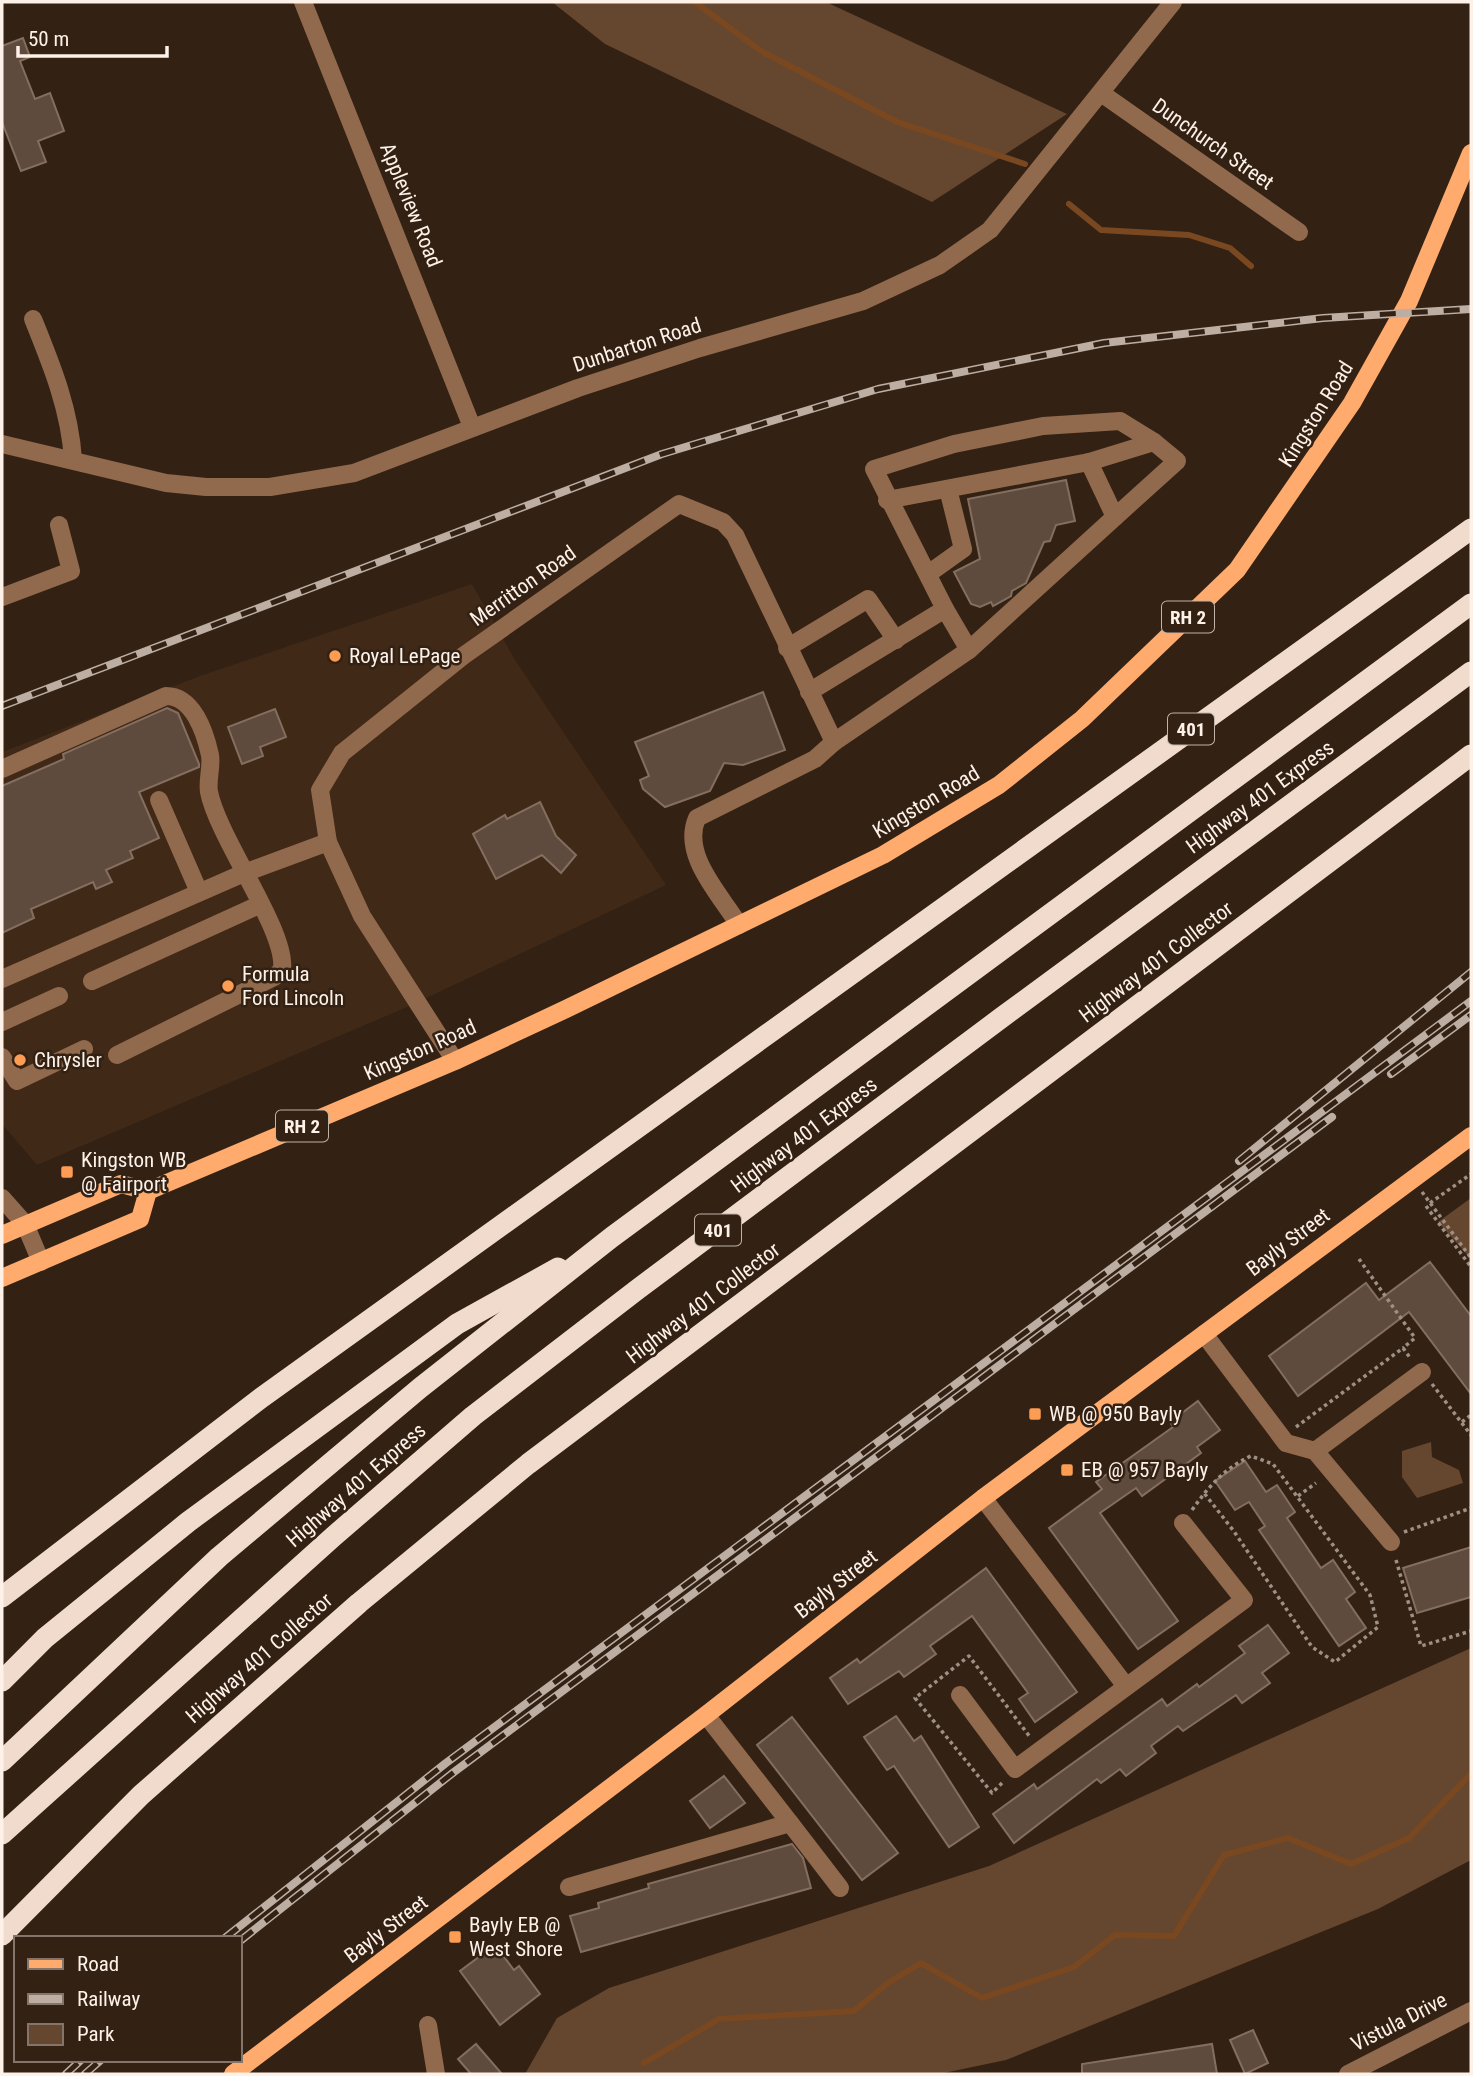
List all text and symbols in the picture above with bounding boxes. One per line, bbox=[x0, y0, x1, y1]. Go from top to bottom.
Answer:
scale bar bbox=[18, 14, 166, 58]
text: 50 m bbox=[28, 27, 69, 51]
street label: Dunchurch Street bbox=[1148, 93, 1278, 195]
street label: Appleview Road bbox=[375, 139, 447, 271]
street label: Dunbarton Road bbox=[570, 313, 704, 377]
street label: Kingston Road bbox=[1274, 357, 1358, 471]
street label: Merritton Road bbox=[466, 541, 580, 631]
road number: RH 2 bbox=[1162, 602, 1214, 632]
place label: Royal LePage bbox=[349, 644, 461, 668]
marker: Royal LePage bbox=[327, 648, 343, 664]
road number: 401 bbox=[1168, 714, 1214, 744]
street label: Highway 401 Express bbox=[1182, 735, 1338, 859]
street label: Kingston Road bbox=[868, 761, 984, 843]
street label: Highway 401 Collector bbox=[1075, 896, 1237, 1028]
place label: Formula Ford Lincoln bbox=[242, 962, 344, 1010]
marker: Formula Ford Lincoln bbox=[220, 978, 236, 994]
street label: Kingston Road bbox=[360, 1015, 480, 1085]
place label: Chrysler bbox=[34, 1048, 102, 1072]
marker: Chrysler bbox=[12, 1052, 28, 1068]
street label: Highway 401 Express bbox=[726, 1072, 882, 1198]
road number: RH 2 bbox=[276, 1110, 328, 1142]
place label: Kingston WB @ Fairport bbox=[81, 1148, 186, 1196]
marker: Kingston WB @ Fairport bbox=[59, 1164, 75, 1180]
street label: Bayly Street bbox=[1242, 1203, 1334, 1281]
road number: 401 bbox=[695, 1214, 741, 1246]
street label: Highway 401 Collector bbox=[622, 1237, 784, 1369]
place label: WB @ 950 Bayly bbox=[1049, 1402, 1182, 1426]
marker: WB @ 950 Bayly bbox=[1027, 1406, 1043, 1422]
street label: Highway 401 Express bbox=[281, 1418, 431, 1552]
place label: EB @ 957 Bayly bbox=[1081, 1458, 1209, 1482]
marker: EB @ 957 Bayly bbox=[1059, 1462, 1075, 1478]
street label: Bayly Street bbox=[790, 1544, 882, 1624]
street label: Highway 401 Collector bbox=[181, 1588, 337, 1728]
street label: Bayly Street bbox=[340, 1890, 432, 1968]
place label: Bayly EB @ West Shore bbox=[469, 1913, 563, 1961]
marker: Bayly EB @ West Shore bbox=[447, 1929, 463, 1945]
legend bbox=[14, 1936, 242, 2062]
text: Road bbox=[77, 1952, 119, 1976]
text: Railway bbox=[77, 1987, 140, 2011]
street label: Vistula Drive bbox=[1347, 1988, 1451, 2056]
text: Park bbox=[77, 2022, 115, 2046]

